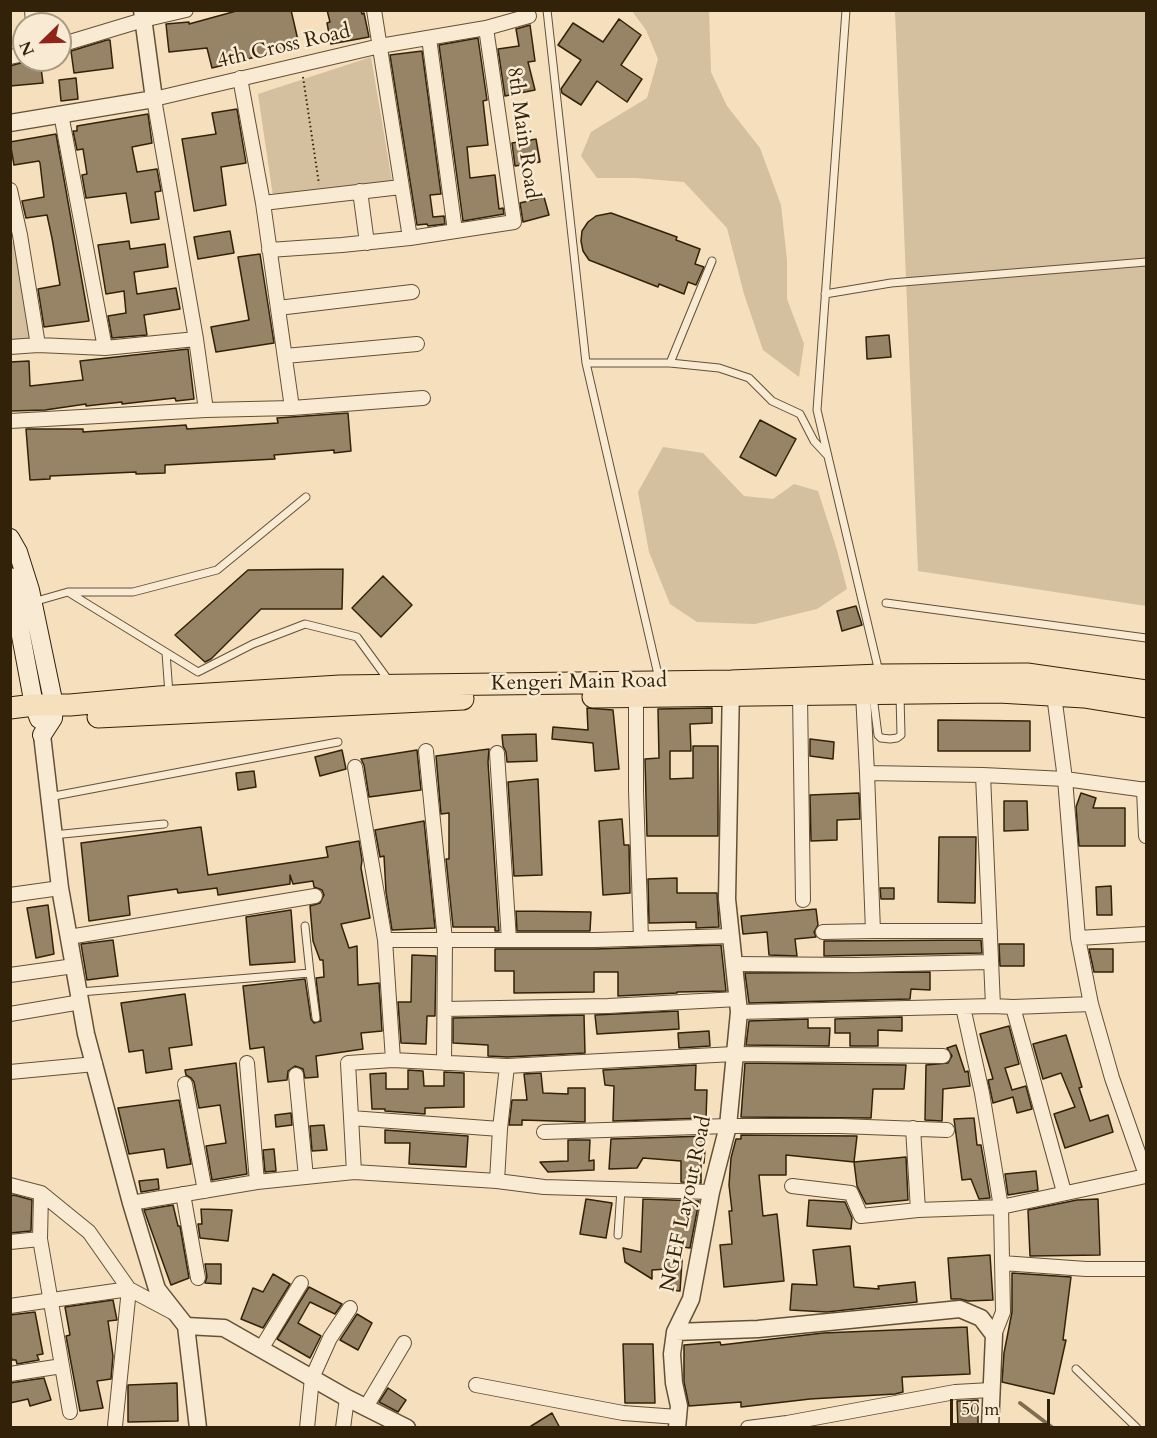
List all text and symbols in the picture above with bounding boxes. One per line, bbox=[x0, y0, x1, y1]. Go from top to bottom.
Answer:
north arrow bbox=[12, 12, 72, 72]
street label: 4th Cross Road bbox=[215, 19, 353, 75]
text: N bbox=[14, 38, 40, 59]
street label: 8th Main Road bbox=[500, 65, 544, 201]
street label: Kengeri Main Road bbox=[491, 669, 667, 697]
street label: NGEF Layout Road bbox=[656, 1114, 718, 1294]
scale bar bbox=[953, 1387, 1054, 1425]
text: 50 m bbox=[961, 1397, 1000, 1422]

